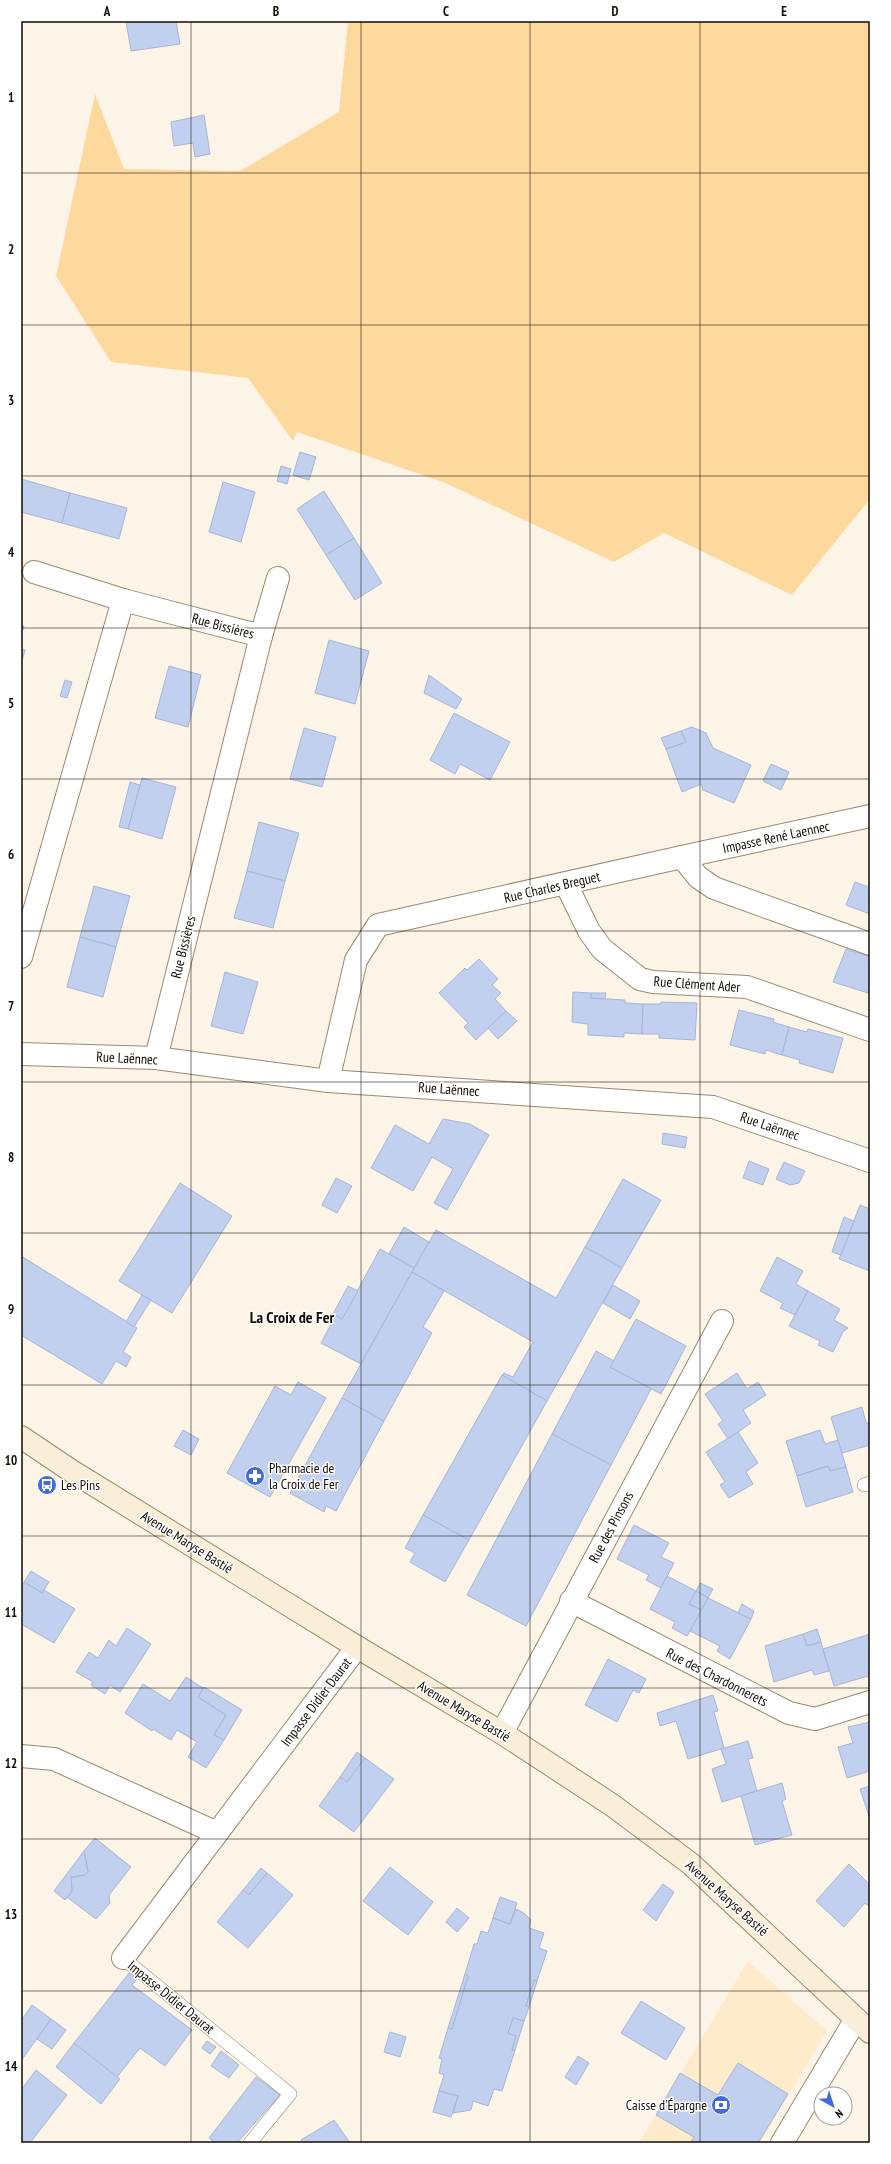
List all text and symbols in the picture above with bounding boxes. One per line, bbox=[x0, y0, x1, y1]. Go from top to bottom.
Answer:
text: A bbox=[103, 3, 111, 20]
text: B bbox=[273, 3, 279, 20]
text: C bbox=[443, 3, 449, 20]
text: D bbox=[612, 3, 619, 20]
text: E bbox=[781, 3, 787, 20]
text: 1 bbox=[8, 89, 14, 106]
text: 2 bbox=[8, 241, 14, 258]
text: 3 bbox=[8, 392, 14, 409]
text: 4 bbox=[8, 544, 15, 561]
street label: Rue Bissières bbox=[190, 609, 256, 643]
text: 5 bbox=[8, 695, 14, 712]
street label: Impasse René Laennec bbox=[721, 817, 831, 857]
text: 6 bbox=[8, 846, 14, 863]
street label: Rue Charles Breguet bbox=[502, 867, 602, 907]
street label: Rue Bissières bbox=[167, 914, 200, 980]
street label: Rue Clément Ader bbox=[653, 972, 741, 996]
text: 7 bbox=[8, 998, 14, 1015]
street label: Rue Laënnec bbox=[96, 1047, 158, 1069]
street label: Rue Laënnec bbox=[418, 1078, 480, 1100]
street label: Rue Laënnec bbox=[738, 1107, 802, 1145]
text: 8 bbox=[8, 1149, 14, 1166]
text: 9 bbox=[8, 1301, 14, 1318]
district label: La Croix de Fer bbox=[250, 1307, 335, 1327]
text: 10 bbox=[5, 1452, 17, 1469]
place label: Pharmacie de la Croix de Fer bbox=[269, 1459, 339, 1493]
pharmacy icon: Pharmacie de la Croix de Fer bbox=[244, 1465, 266, 1487]
bus stop icon: Les Pins bbox=[36, 1474, 58, 1496]
place label: Les Pins bbox=[61, 1476, 100, 1494]
street label: Rue des Pinsons bbox=[585, 1488, 637, 1566]
street label: Avenue Maryse Bastié bbox=[138, 1507, 237, 1578]
text: 11 bbox=[5, 1604, 17, 1621]
street label: Rue des Chardonnerets bbox=[663, 1644, 771, 1710]
street label: Impasse Didier Daurat bbox=[277, 1654, 355, 1750]
street label: Avenue Maryse Bastié bbox=[414, 1676, 514, 1746]
text: 12 bbox=[5, 1755, 17, 1772]
street label: Avenue Maryse Bastié bbox=[682, 1856, 772, 1940]
text: 13 bbox=[5, 1906, 17, 1923]
street label: Impasse Didier Daurat bbox=[124, 1956, 218, 2038]
text: 14 bbox=[5, 2058, 18, 2075]
north arrow bbox=[813, 2086, 853, 2126]
bank icon: Caisse d'Épargne bbox=[710, 2094, 732, 2116]
place label: Caisse d'Épargne bbox=[626, 2096, 707, 2114]
text: N bbox=[833, 2106, 846, 2121]

